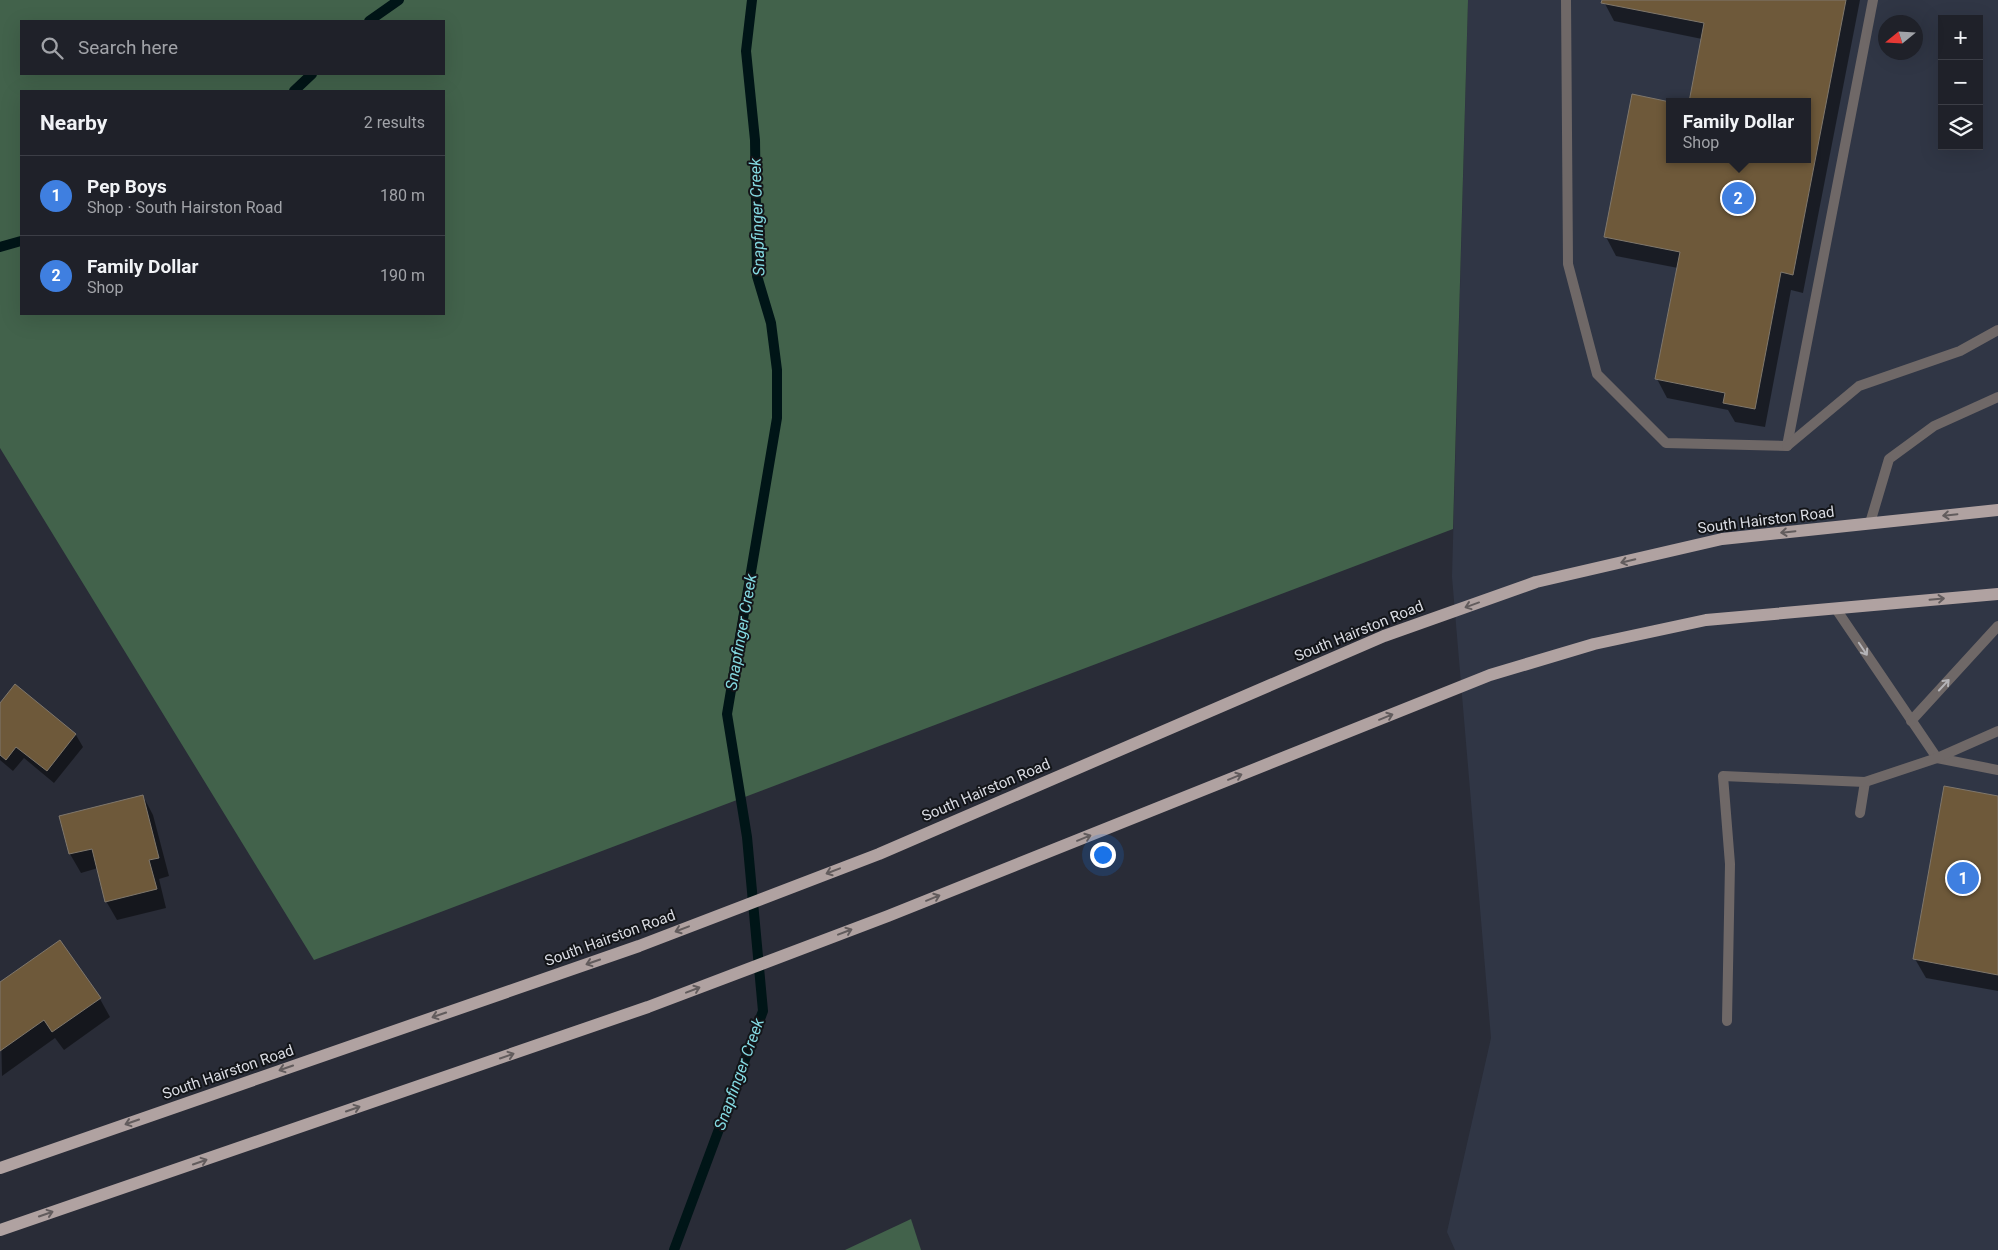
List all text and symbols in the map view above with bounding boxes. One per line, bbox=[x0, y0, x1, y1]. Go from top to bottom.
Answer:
north arrow bbox=[1878, 15, 1923, 60]
map controls bbox=[1938, 15, 1983, 150]
button: + bbox=[1938, 15, 1983, 60]
search box bbox=[20, 20, 445, 75]
icon: search bbox=[38, 34, 66, 62]
text: Search here bbox=[78, 36, 178, 59]
button: − bbox=[1938, 60, 1983, 105]
popup bbox=[1666, 98, 1811, 163]
button: layers bbox=[1938, 105, 1983, 150]
text: Family Dollar bbox=[1683, 110, 1794, 133]
text: Nearby bbox=[40, 111, 107, 135]
text: 2 results bbox=[364, 113, 425, 132]
text: Shop bbox=[1683, 133, 1719, 152]
water label: Snapfinger Creek bbox=[745, 157, 769, 276]
text: Pep Boys bbox=[87, 175, 167, 198]
pin: 2 bbox=[1722, 179, 1754, 217]
text: 1 bbox=[51, 186, 61, 205]
text: 180 m bbox=[380, 186, 425, 205]
text: Shop · South Hairston Road bbox=[87, 198, 282, 217]
text: Family Dollar bbox=[87, 255, 198, 278]
text: 2 bbox=[51, 266, 61, 285]
text: 190 m bbox=[380, 266, 425, 285]
text: Shop bbox=[87, 278, 123, 297]
street label: South Hairston Road bbox=[1697, 503, 1835, 537]
one-way arrow bbox=[1942, 510, 1958, 520]
one-way arrow bbox=[1780, 527, 1796, 537]
one-way arrow bbox=[1621, 557, 1637, 566]
water label: Snapfinger Creek bbox=[721, 571, 761, 692]
one-way arrow bbox=[1929, 595, 1945, 604]
street label: South Hairston Road bbox=[1292, 597, 1426, 665]
one-way arrow bbox=[1465, 601, 1480, 610]
one-way arrow bbox=[1858, 642, 1868, 656]
one-way arrow bbox=[1938, 678, 1950, 691]
one-way arrow bbox=[1378, 712, 1393, 721]
street label: South Hairston Road bbox=[919, 755, 1053, 825]
one-way arrow bbox=[1227, 772, 1242, 781]
one-way arrow bbox=[1076, 832, 1091, 842]
your location bbox=[1090, 842, 1116, 868]
pin: 1 bbox=[1947, 859, 1979, 897]
one-way arrow bbox=[826, 867, 842, 876]
one-way arrow bbox=[925, 893, 940, 902]
street label: South Hairston Road bbox=[542, 906, 678, 970]
one-way arrow bbox=[674, 925, 690, 934]
one-way arrow bbox=[837, 927, 852, 937]
one-way arrow bbox=[586, 958, 601, 967]
one-way arrow bbox=[685, 985, 701, 994]
one-way arrow bbox=[432, 1011, 448, 1020]
water label: Snapfinger Creek bbox=[710, 1014, 768, 1133]
street label: South Hairston Road bbox=[160, 1041, 296, 1103]
one-way arrow bbox=[499, 1051, 514, 1060]
one-way arrow bbox=[278, 1064, 294, 1074]
one-way arrow bbox=[345, 1104, 361, 1113]
one-way arrow bbox=[125, 1118, 141, 1127]
one-way arrow bbox=[192, 1156, 208, 1166]
one-way arrow bbox=[38, 1209, 54, 1219]

